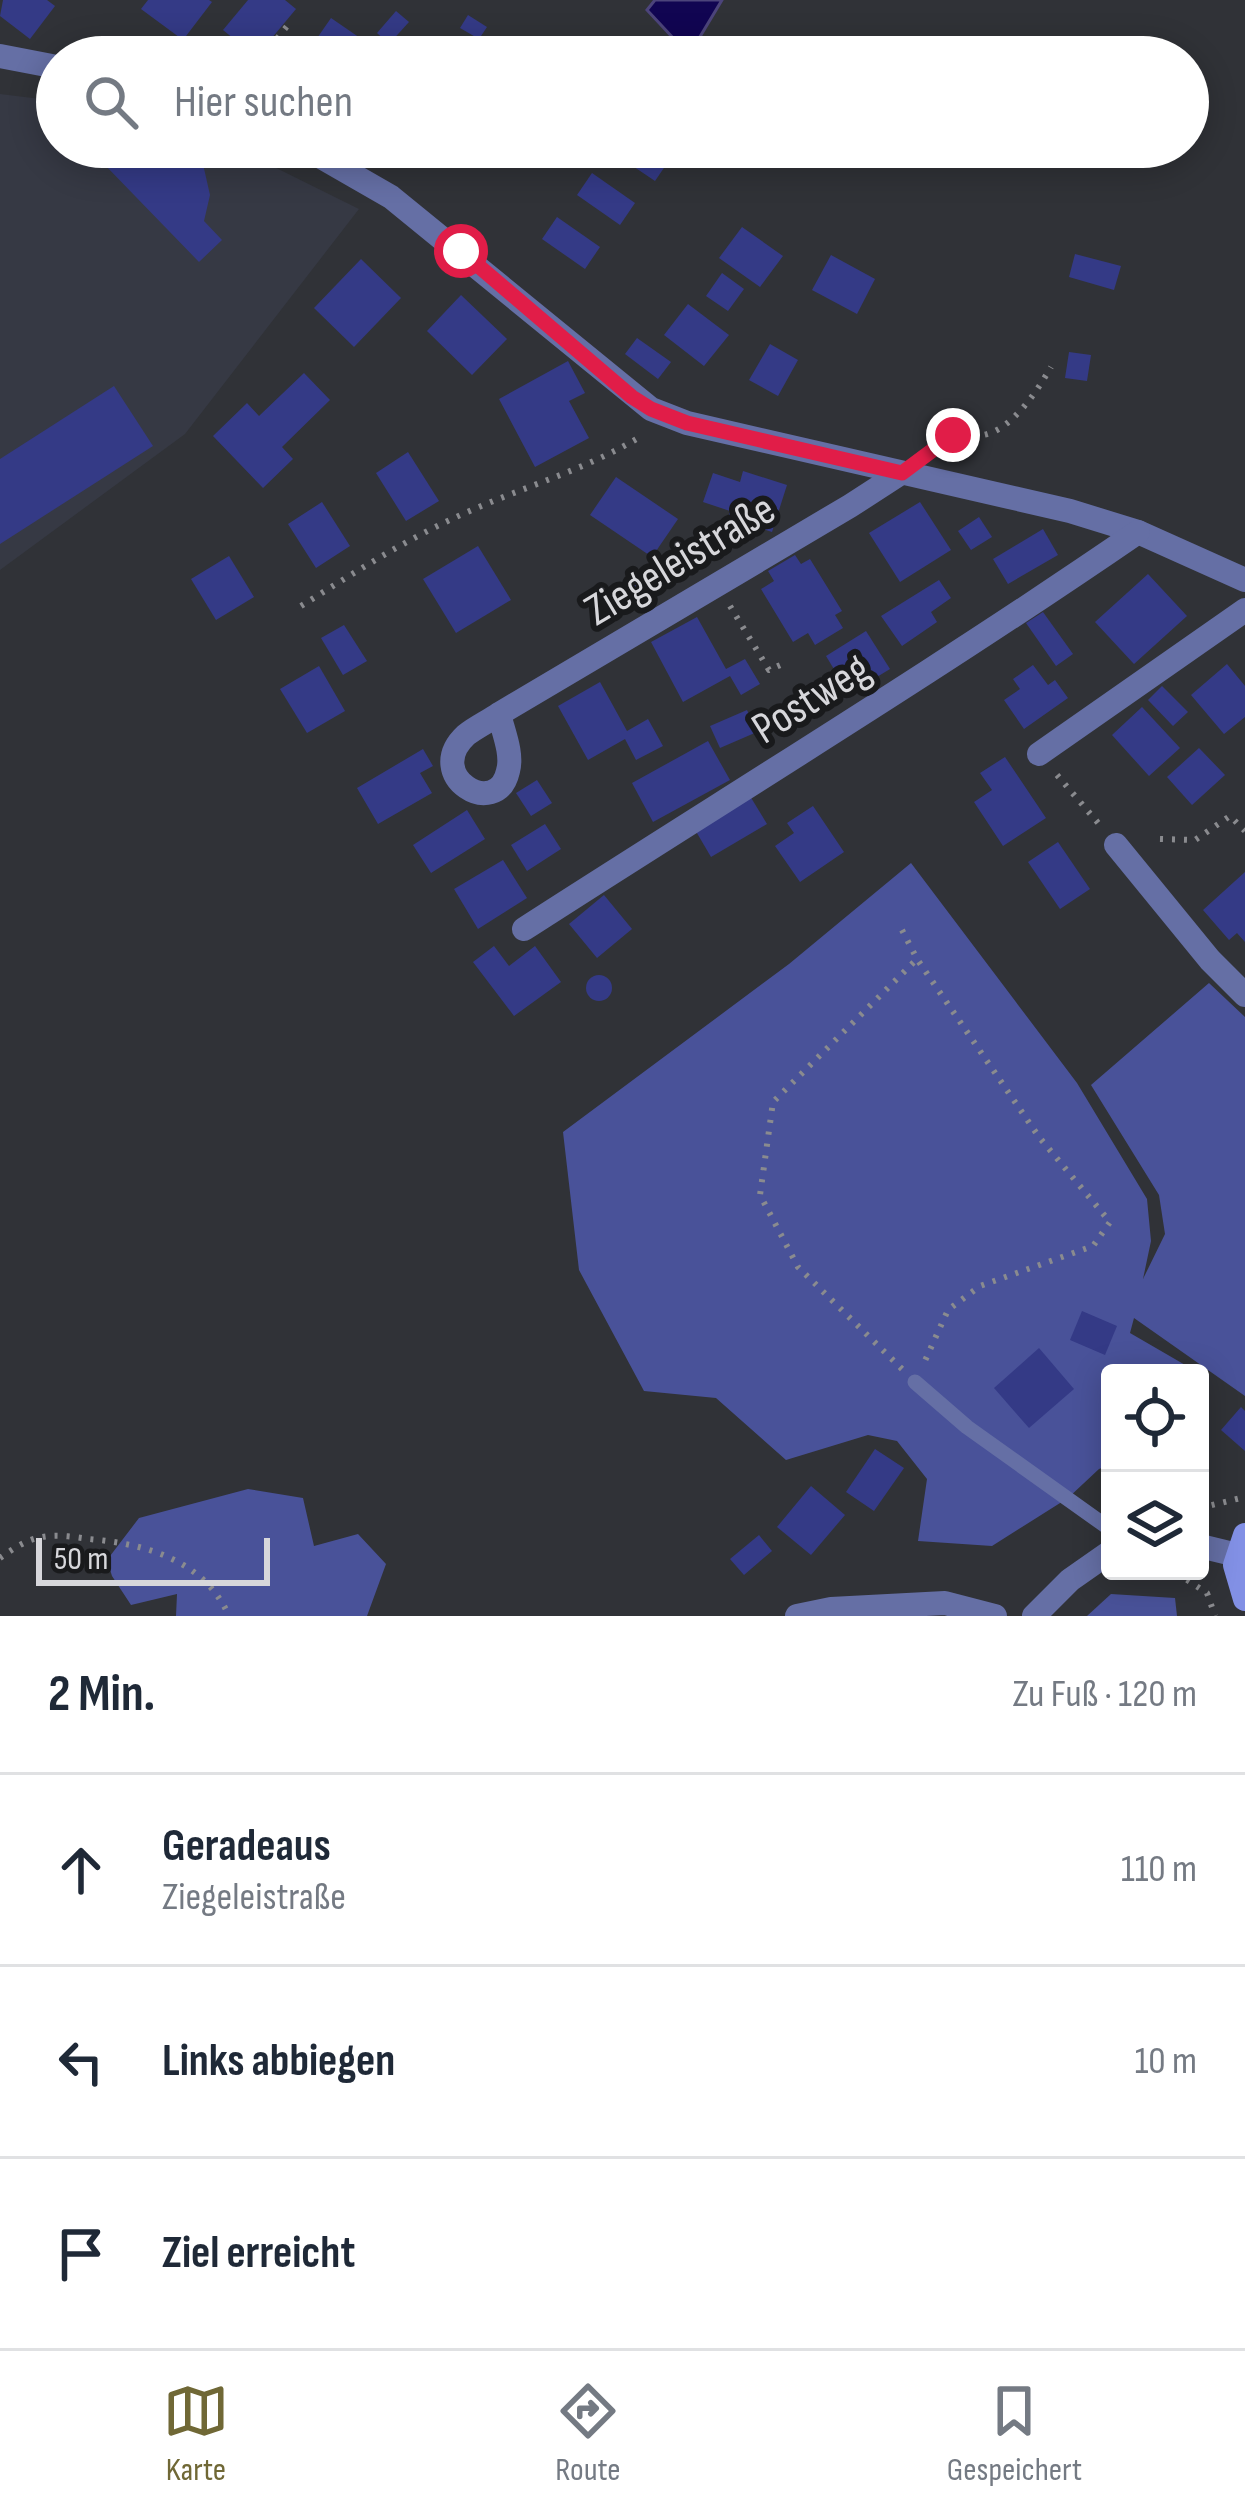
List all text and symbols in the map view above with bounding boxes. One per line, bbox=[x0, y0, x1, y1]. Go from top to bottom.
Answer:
search box bbox=[36, 36, 1209, 168]
icon: search bbox=[78, 69, 144, 135]
text: Hier suchen bbox=[174, 75, 353, 130]
route start bbox=[434, 224, 488, 278]
route end bbox=[926, 408, 980, 462]
street label: Ziegeleistraße bbox=[575, 482, 785, 638]
street label: Postweg bbox=[742, 642, 880, 757]
map controls bbox=[1101, 1364, 1209, 1580]
button: locate bbox=[1101, 1364, 1209, 1472]
button: layers bbox=[1101, 1472, 1209, 1580]
scale bar bbox=[36, 1532, 270, 1585]
text: 50 m bbox=[54, 1539, 108, 1579]
text: 2 Min. bbox=[48, 1664, 155, 1725]
text: Zu Fuß · 120 m bbox=[1012, 1671, 1197, 1718]
text: Geradeaus bbox=[162, 1819, 331, 1874]
icon: ahead bbox=[48, 1837, 114, 1903]
text: 110 m bbox=[1121, 1846, 1197, 1893]
text: Ziegeleistraße bbox=[162, 1874, 346, 1921]
icon: left bbox=[48, 2029, 114, 2095]
text: Links abbiegen bbox=[162, 2034, 395, 2089]
text: 10 m bbox=[1135, 2038, 1197, 2085]
icon: arrive bbox=[48, 2221, 114, 2287]
text: Ziel erreicht bbox=[162, 2226, 355, 2281]
tab: Karte bbox=[163, 2378, 229, 2490]
tab: Route bbox=[555, 2378, 621, 2490]
tab: Gespeichert bbox=[947, 2378, 1082, 2490]

